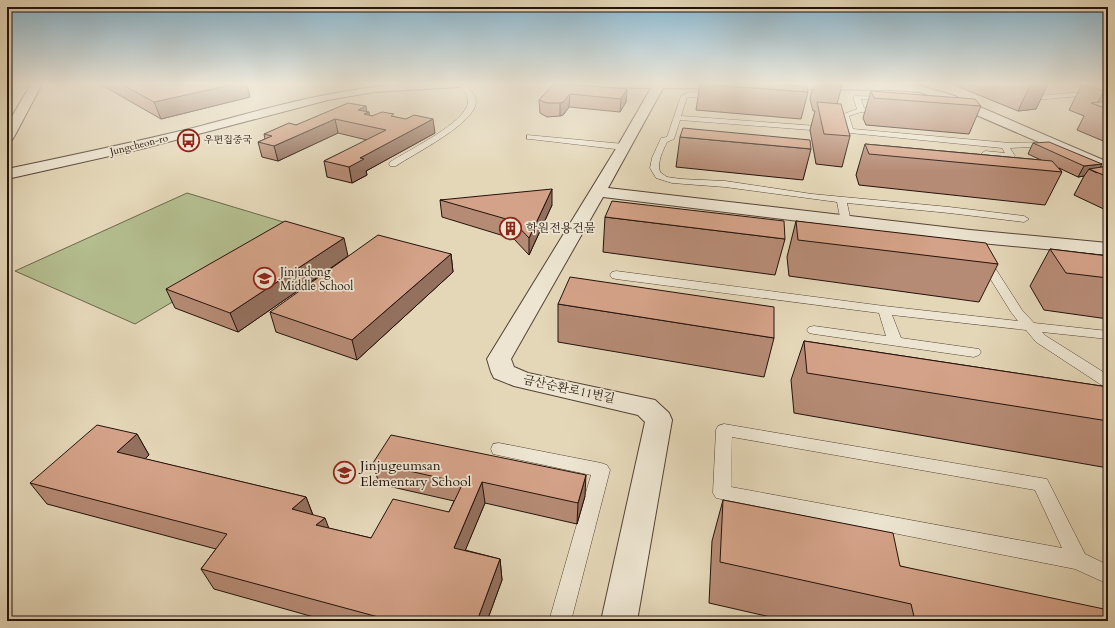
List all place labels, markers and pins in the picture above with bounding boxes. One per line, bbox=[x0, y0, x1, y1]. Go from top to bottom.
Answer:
bus stop icon: 우편집중국 bbox=[175, 127, 201, 153]
place label: 우편집중국 bbox=[204, 133, 253, 147]
building icon: 학원전용건물 bbox=[497, 215, 523, 241]
place label: 학원전용건물 bbox=[526, 220, 596, 236]
place label: Jinjudong Middle School bbox=[278, 264, 353, 294]
school or university icon: Jinjudong Middle School bbox=[252, 266, 278, 292]
place label: Jinjugeumsan Elementary School bbox=[358, 456, 472, 491]
school or university icon: Jinjugeumsan Elementary School bbox=[332, 460, 358, 486]

